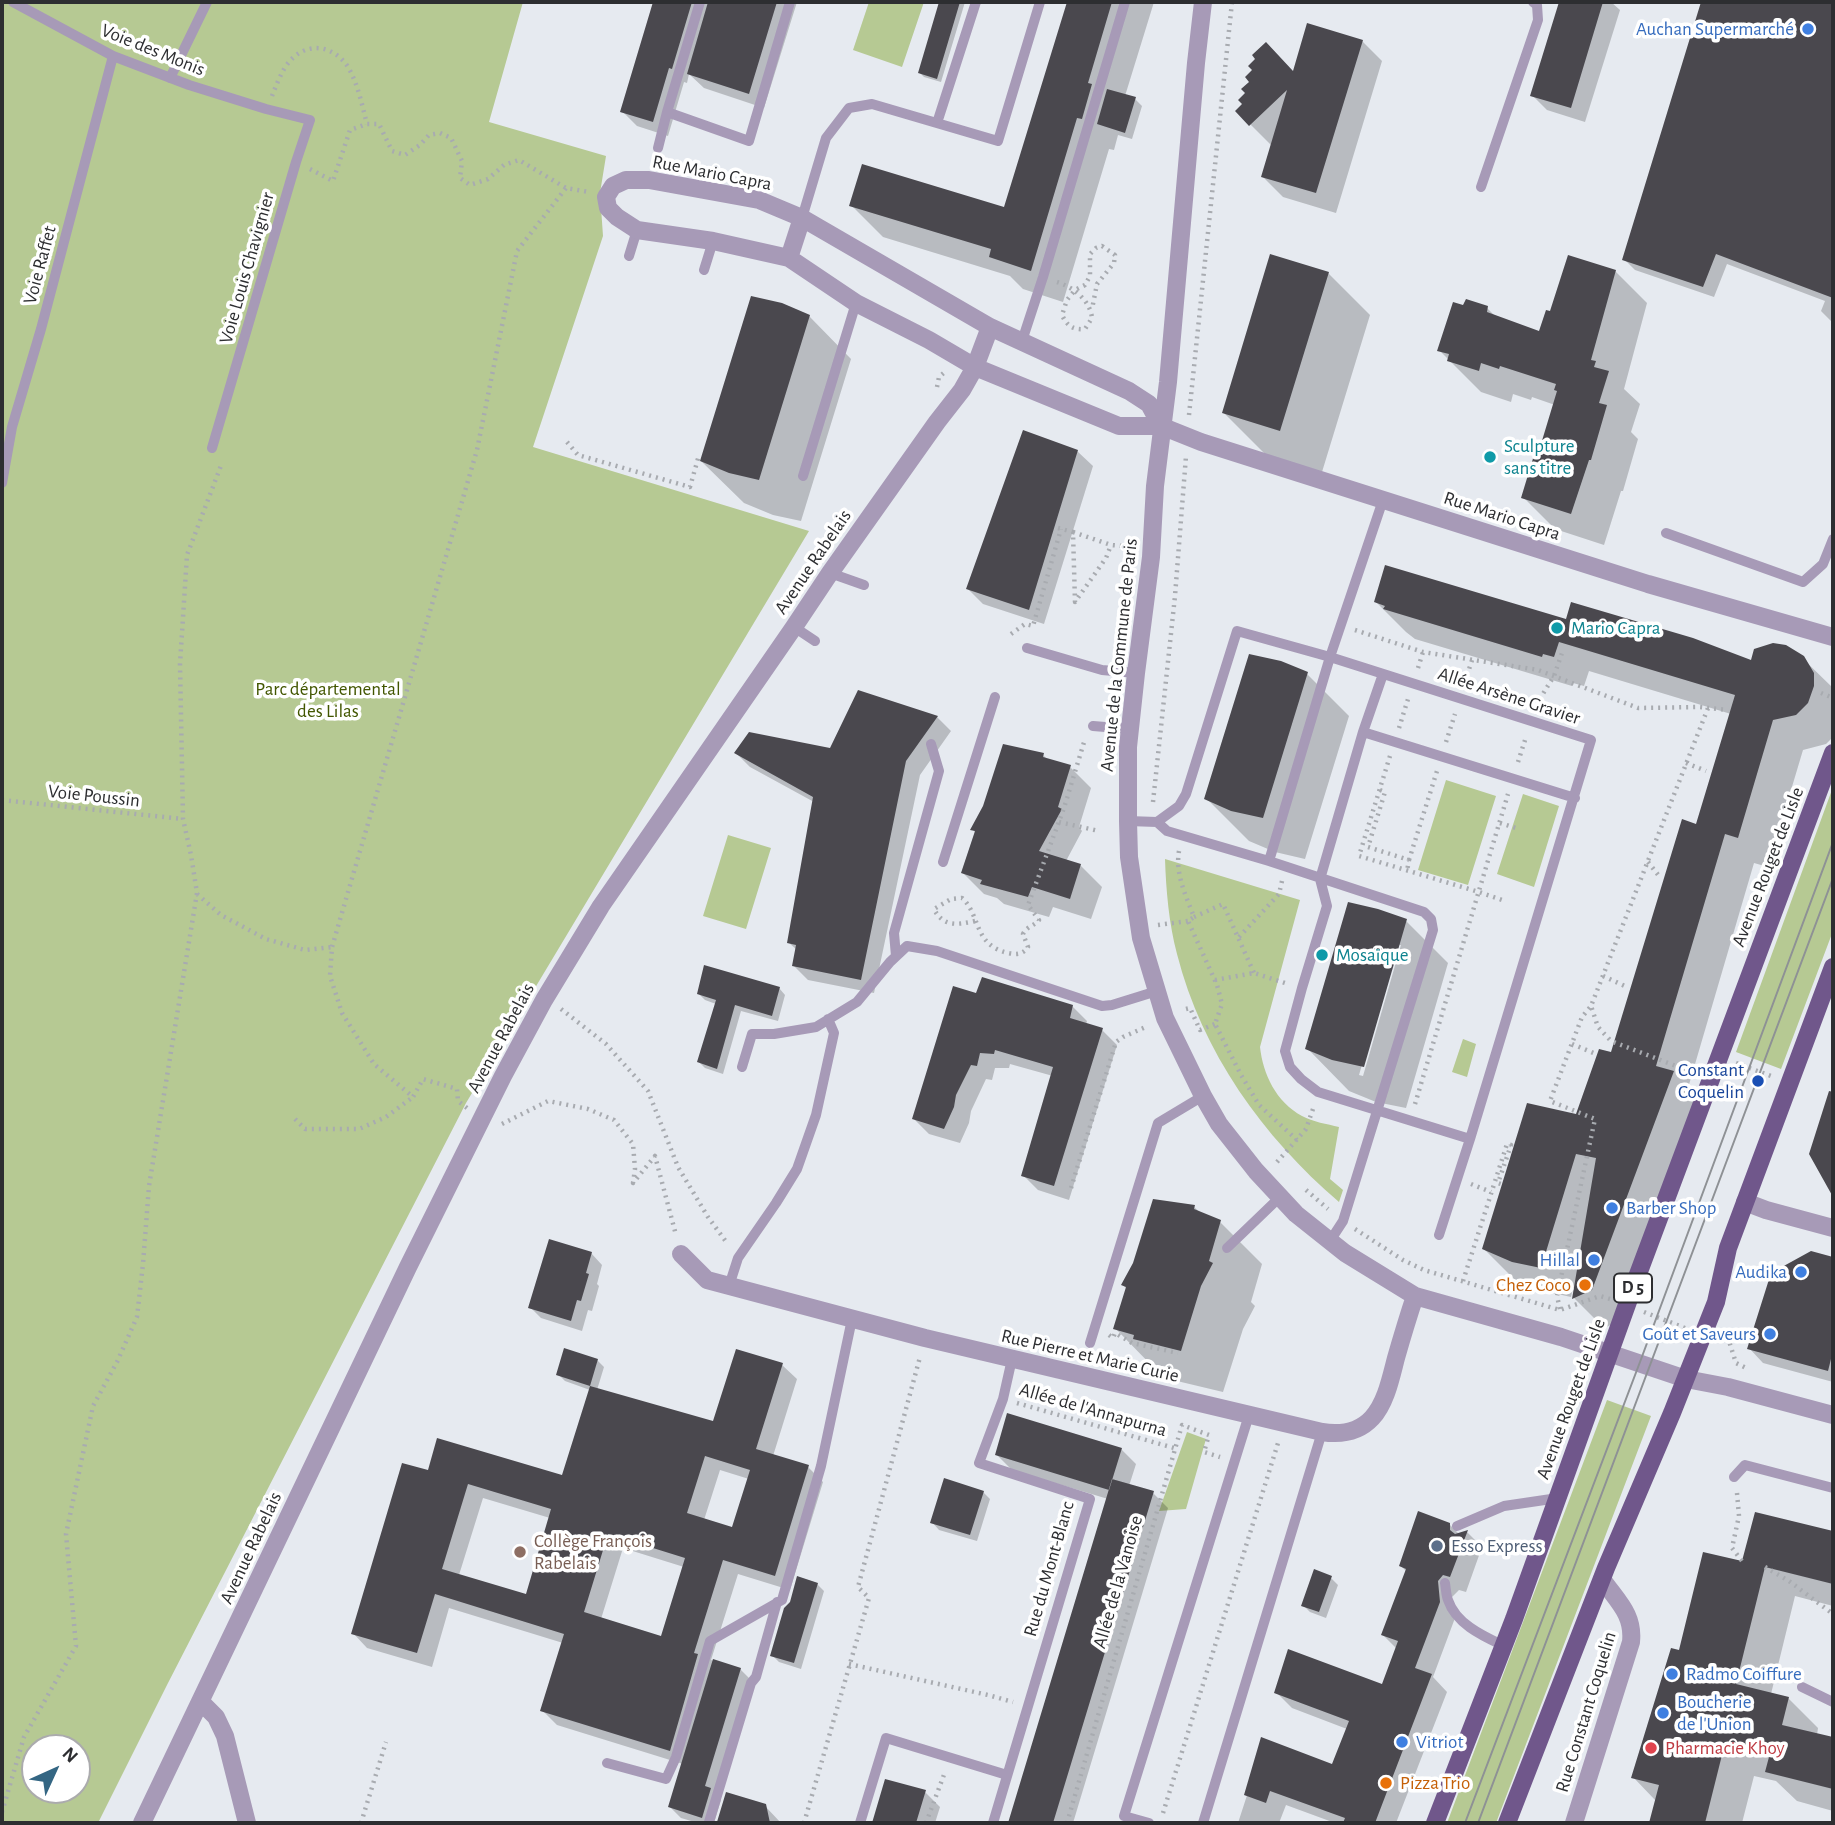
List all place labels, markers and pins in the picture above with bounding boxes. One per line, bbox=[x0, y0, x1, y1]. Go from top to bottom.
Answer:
place label: Auchan Supermarché bbox=[1636, 18, 1794, 40]
marker: Auchan Supermarché bbox=[1800, 21, 1816, 37]
place label: Sculpture sans titre bbox=[1504, 435, 1574, 479]
marker: Sculpture sans titre bbox=[1482, 449, 1498, 465]
place label: Mario Capra bbox=[1571, 617, 1660, 639]
marker: Mario Capra bbox=[1549, 620, 1565, 636]
place label: Mosaïque bbox=[1336, 944, 1408, 966]
marker: Mosaïque bbox=[1314, 947, 1330, 963]
place label: Constant Coquelin bbox=[1678, 1059, 1744, 1103]
marker: Constant Coquelin bbox=[1750, 1073, 1766, 1089]
place label: Barber Shop bbox=[1626, 1197, 1716, 1219]
marker: Barber Shop bbox=[1604, 1200, 1620, 1216]
place label: Hillal bbox=[1540, 1249, 1580, 1271]
marker: Hillal bbox=[1586, 1252, 1602, 1268]
place label: Audika bbox=[1735, 1261, 1787, 1283]
marker: Audika bbox=[1793, 1264, 1809, 1280]
place label: Chez Coco bbox=[1496, 1274, 1571, 1296]
marker: Chez Coco bbox=[1577, 1277, 1593, 1293]
place label: Goût et Saveurs bbox=[1642, 1323, 1756, 1345]
marker: Goût et Saveurs bbox=[1762, 1326, 1778, 1342]
place label: Collège François Rabelais bbox=[534, 1530, 652, 1574]
place label: Esso Express bbox=[1451, 1535, 1543, 1557]
marker: Esso Express bbox=[1429, 1538, 1445, 1554]
marker: Collège François Rabelais bbox=[512, 1544, 528, 1560]
place label: Radmo Coiffure bbox=[1686, 1663, 1802, 1685]
marker: Radmo Coiffure bbox=[1664, 1666, 1680, 1682]
place label: Boucherie de l'Union bbox=[1677, 1691, 1751, 1735]
marker: Boucherie de l'Union bbox=[1655, 1705, 1671, 1721]
place label: Vitriot bbox=[1416, 1731, 1463, 1753]
marker: Vitriot bbox=[1394, 1734, 1410, 1750]
place label: Pharmacie Khoy bbox=[1665, 1737, 1785, 1759]
marker: Pharmacie Khoy bbox=[1643, 1740, 1659, 1756]
place label: Pizza Trio bbox=[1400, 1772, 1470, 1794]
marker: Pizza Trio bbox=[1378, 1775, 1394, 1791]

